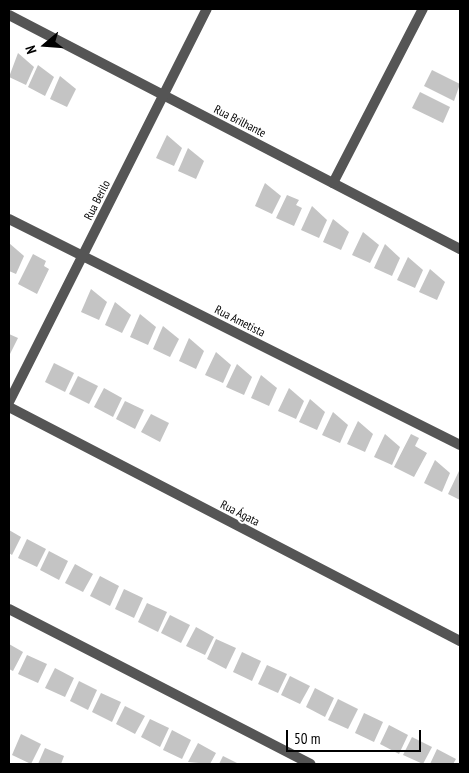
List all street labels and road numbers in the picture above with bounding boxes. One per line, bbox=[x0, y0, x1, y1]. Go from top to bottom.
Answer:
street label: Rua Brilhante bbox=[212, 102, 268, 140]
street label: Rua Berilo bbox=[81, 178, 113, 222]
street label: Rua Ametista bbox=[212, 302, 268, 340]
street label: Rua Ágata bbox=[218, 497, 262, 529]

